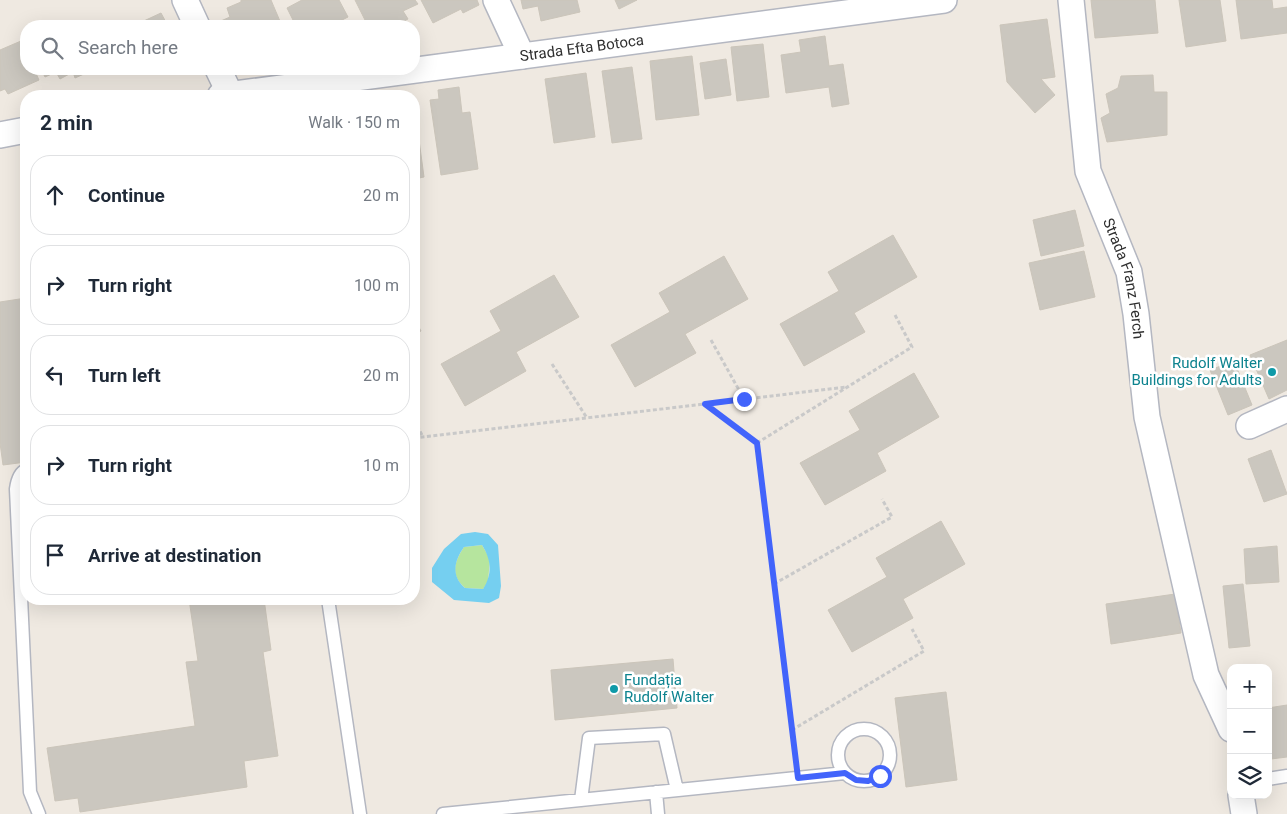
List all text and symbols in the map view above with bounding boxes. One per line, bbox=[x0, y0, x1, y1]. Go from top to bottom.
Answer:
search box bbox=[20, 20, 420, 75]
street label: Strada Efta Botoca bbox=[519, 31, 645, 65]
icon: search bbox=[38, 34, 66, 62]
text: Search here bbox=[78, 36, 178, 59]
text: 2 min bbox=[40, 111, 93, 135]
text: Walk · 150 m bbox=[308, 113, 400, 132]
icon: ahead bbox=[41, 181, 69, 209]
text: Continue bbox=[88, 184, 165, 207]
text: 20 m bbox=[363, 186, 399, 205]
street label: Strada Franz Ferch bbox=[1099, 216, 1148, 340]
icon: right bbox=[41, 271, 69, 299]
text: Turn right bbox=[88, 274, 172, 297]
text: 100 m bbox=[354, 276, 399, 295]
place label: Rudolf Walter Buildings for Adults bbox=[1131, 354, 1262, 389]
icon: left bbox=[41, 361, 69, 389]
text: Turn left bbox=[88, 364, 161, 387]
text: 20 m bbox=[363, 366, 399, 385]
marker: Rudolf Walter Buildings for Adults bbox=[1266, 366, 1278, 378]
route end bbox=[733, 388, 756, 411]
icon: right bbox=[41, 451, 69, 479]
text: Turn right bbox=[88, 454, 172, 477]
text: 10 m bbox=[363, 456, 399, 475]
icon: arrive bbox=[41, 541, 69, 569]
text: Arrive at destination bbox=[88, 544, 261, 567]
map controls bbox=[1227, 664, 1272, 799]
button: + bbox=[1227, 664, 1272, 709]
place label: Fundația Rudolf Walter bbox=[624, 671, 714, 706]
marker: Fundația Rudolf Walter bbox=[608, 683, 620, 695]
button: − bbox=[1227, 709, 1272, 754]
button: layers bbox=[1227, 754, 1272, 799]
route start bbox=[869, 765, 892, 788]

